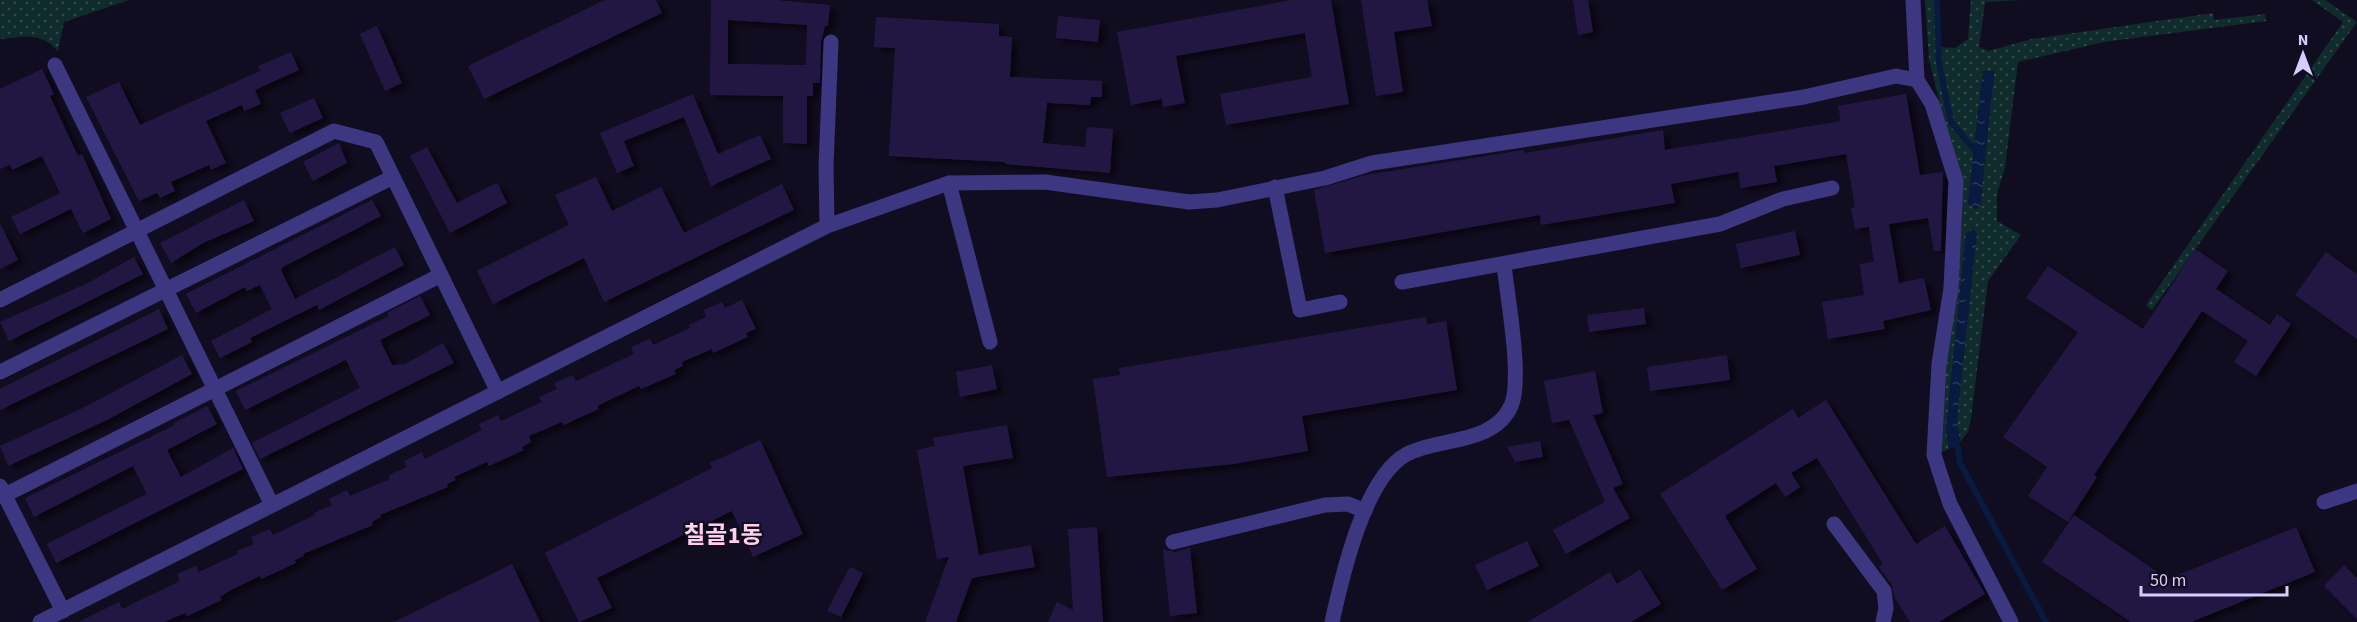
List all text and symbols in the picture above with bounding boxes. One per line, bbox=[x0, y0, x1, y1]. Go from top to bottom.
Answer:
north arrow bbox=[2273, 24, 2333, 84]
text: N bbox=[2298, 29, 2308, 51]
district label: 칠골1동 bbox=[684, 518, 762, 553]
scale bar bbox=[2141, 559, 2286, 597]
text: 50 m bbox=[2150, 568, 2186, 593]

